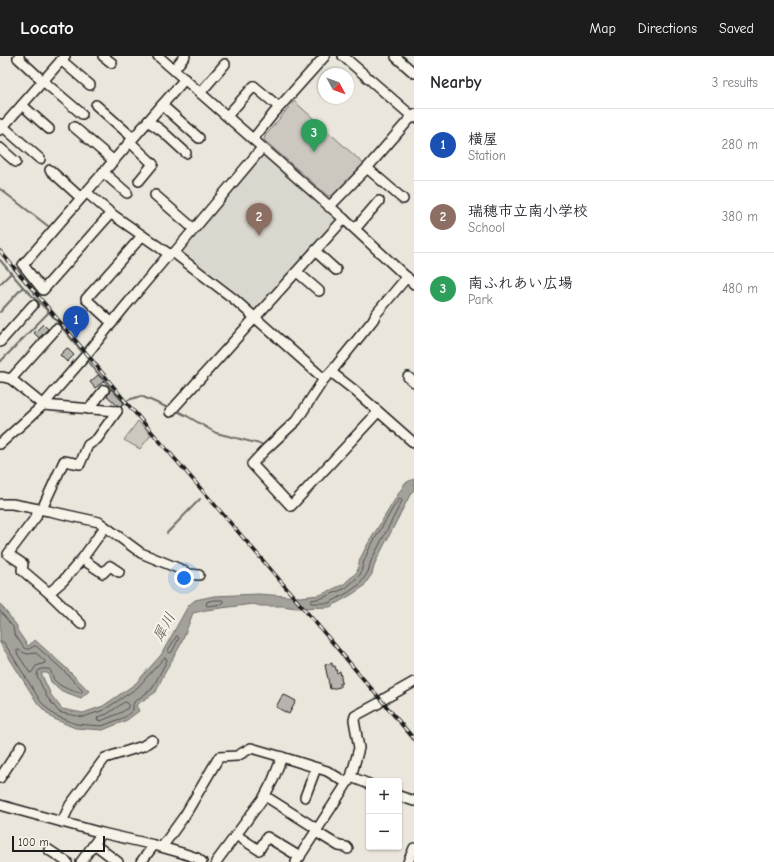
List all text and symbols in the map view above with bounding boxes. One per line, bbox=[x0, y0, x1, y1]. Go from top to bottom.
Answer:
text: Locato bbox=[20, 17, 74, 39]
text: Map bbox=[589, 20, 616, 37]
text: Directions bbox=[638, 20, 697, 37]
text: Saved bbox=[719, 20, 754, 37]
north arrow bbox=[318, 68, 354, 104]
text: Nearby bbox=[430, 73, 481, 92]
text: 3 results bbox=[712, 75, 758, 90]
pin: 3 bbox=[301, 119, 327, 152]
text: 横屋 bbox=[468, 130, 498, 148]
text: 1 bbox=[440, 137, 446, 152]
text: 280 m bbox=[721, 137, 758, 152]
text: Station bbox=[468, 148, 506, 163]
text: 瑞穂市立南小学校 bbox=[468, 202, 588, 220]
pin: 2 bbox=[246, 203, 272, 236]
text: 2 bbox=[440, 209, 446, 224]
text: 380 m bbox=[722, 209, 758, 224]
text: School bbox=[468, 220, 505, 235]
text: 南ふれあい広場 bbox=[468, 274, 573, 292]
text: 3 bbox=[440, 281, 446, 296]
text: 480 m bbox=[722, 281, 758, 296]
text: Park bbox=[468, 292, 493, 307]
pin: 1 bbox=[63, 306, 89, 339]
your location bbox=[174, 568, 194, 588]
water label: 犀川 bbox=[149, 610, 179, 644]
map controls bbox=[366, 778, 402, 850]
button: + bbox=[366, 778, 402, 814]
button: − bbox=[366, 814, 402, 850]
scale bar bbox=[12, 834, 105, 853]
text: 100 m bbox=[18, 836, 49, 849]

